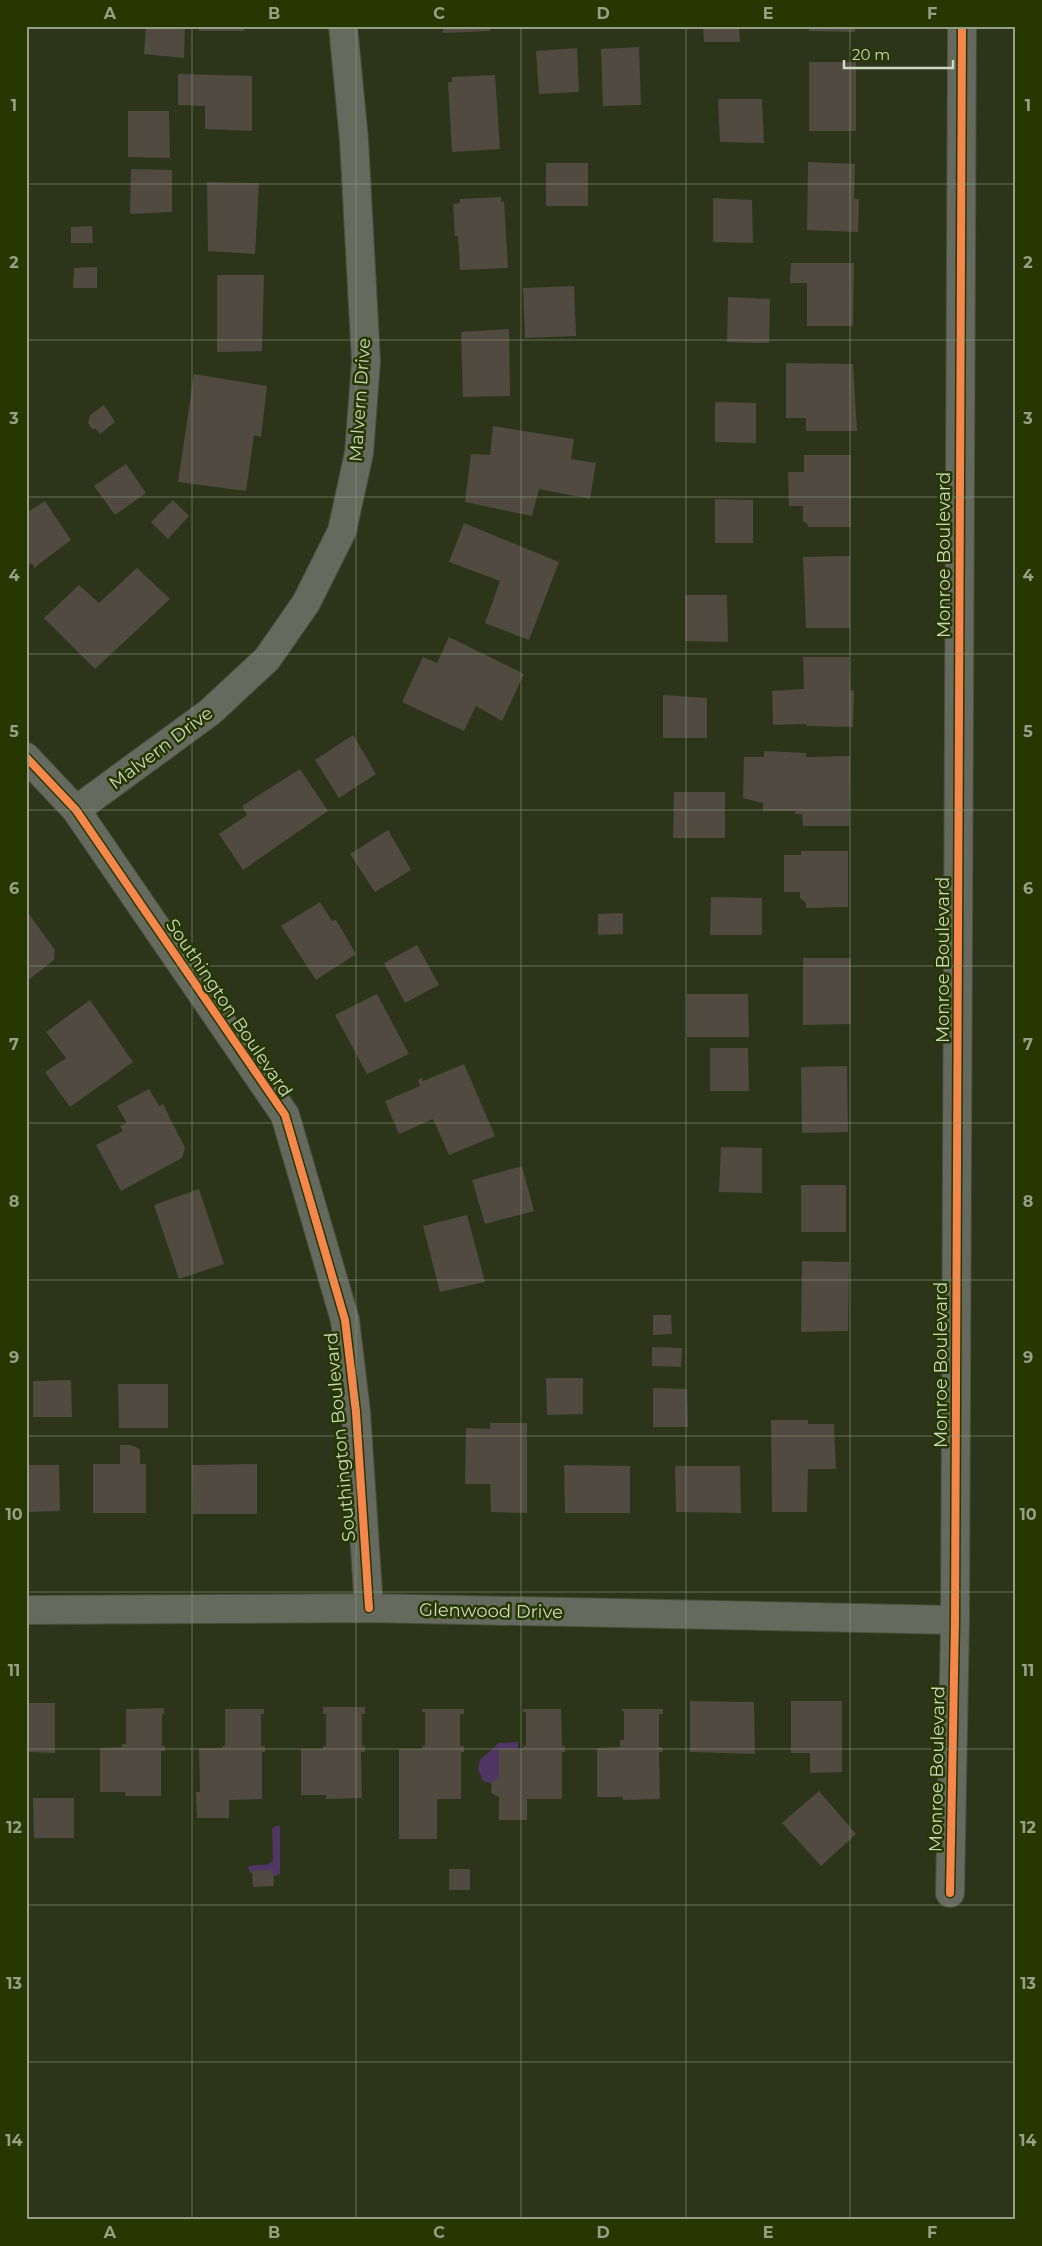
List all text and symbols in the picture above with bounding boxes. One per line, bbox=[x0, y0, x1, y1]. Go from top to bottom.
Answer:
text: A bbox=[103, 4, 117, 23]
text: B bbox=[268, 4, 280, 23]
text: C bbox=[433, 4, 445, 23]
text: D bbox=[596, 4, 610, 23]
text: E bbox=[763, 4, 773, 23]
text: F bbox=[927, 4, 937, 23]
scale bar bbox=[844, 38, 953, 70]
text: 20 m bbox=[852, 45, 890, 64]
text: 1 bbox=[11, 96, 17, 115]
text: 1 bbox=[1025, 96, 1031, 115]
text: 2 bbox=[9, 253, 19, 272]
text: 2 bbox=[1023, 253, 1033, 272]
street label: Malvern Drive bbox=[345, 337, 375, 463]
text: 3 bbox=[8, 409, 19, 428]
text: 3 bbox=[1022, 409, 1033, 428]
street label: Monroe Boulevard bbox=[933, 472, 955, 638]
text: 4 bbox=[8, 566, 20, 585]
text: 4 bbox=[1022, 566, 1034, 585]
street label: Malvern Drive bbox=[105, 702, 217, 794]
text: 5 bbox=[9, 722, 19, 741]
text: 5 bbox=[1023, 722, 1033, 741]
street label: Monroe Boulevard bbox=[932, 877, 954, 1043]
text: 6 bbox=[9, 879, 19, 898]
text: 6 bbox=[1023, 879, 1033, 898]
street label: Southington Boulevard bbox=[161, 915, 297, 1101]
text: 7 bbox=[9, 1035, 19, 1054]
text: 7 bbox=[1023, 1035, 1033, 1054]
text: 8 bbox=[9, 1192, 19, 1211]
text: 8 bbox=[1023, 1192, 1033, 1211]
street label: Monroe Boulevard bbox=[930, 1282, 952, 1448]
street label: Southington Boulevard bbox=[320, 1331, 360, 1543]
text: 9 bbox=[9, 1348, 19, 1367]
text: 9 bbox=[1023, 1348, 1033, 1367]
text: 10 bbox=[5, 1505, 23, 1524]
text: 10 bbox=[1019, 1505, 1037, 1524]
street label: Glenwood Drive bbox=[419, 1599, 563, 1623]
text: 11 bbox=[8, 1661, 20, 1680]
text: 11 bbox=[1022, 1661, 1034, 1680]
street label: Monroe Boulevard bbox=[925, 1686, 949, 1852]
text: 12 bbox=[6, 1818, 22, 1837]
text: 12 bbox=[1020, 1818, 1036, 1837]
text: 13 bbox=[6, 1974, 22, 1993]
text: 13 bbox=[1020, 1974, 1036, 1993]
text: 14 bbox=[5, 2131, 23, 2150]
text: 14 bbox=[1019, 2131, 1037, 2150]
text: A bbox=[103, 2223, 117, 2242]
text: B bbox=[268, 2223, 280, 2242]
text: C bbox=[433, 2223, 445, 2242]
text: D bbox=[596, 2223, 610, 2242]
text: E bbox=[763, 2223, 773, 2242]
text: F bbox=[927, 2223, 937, 2242]

